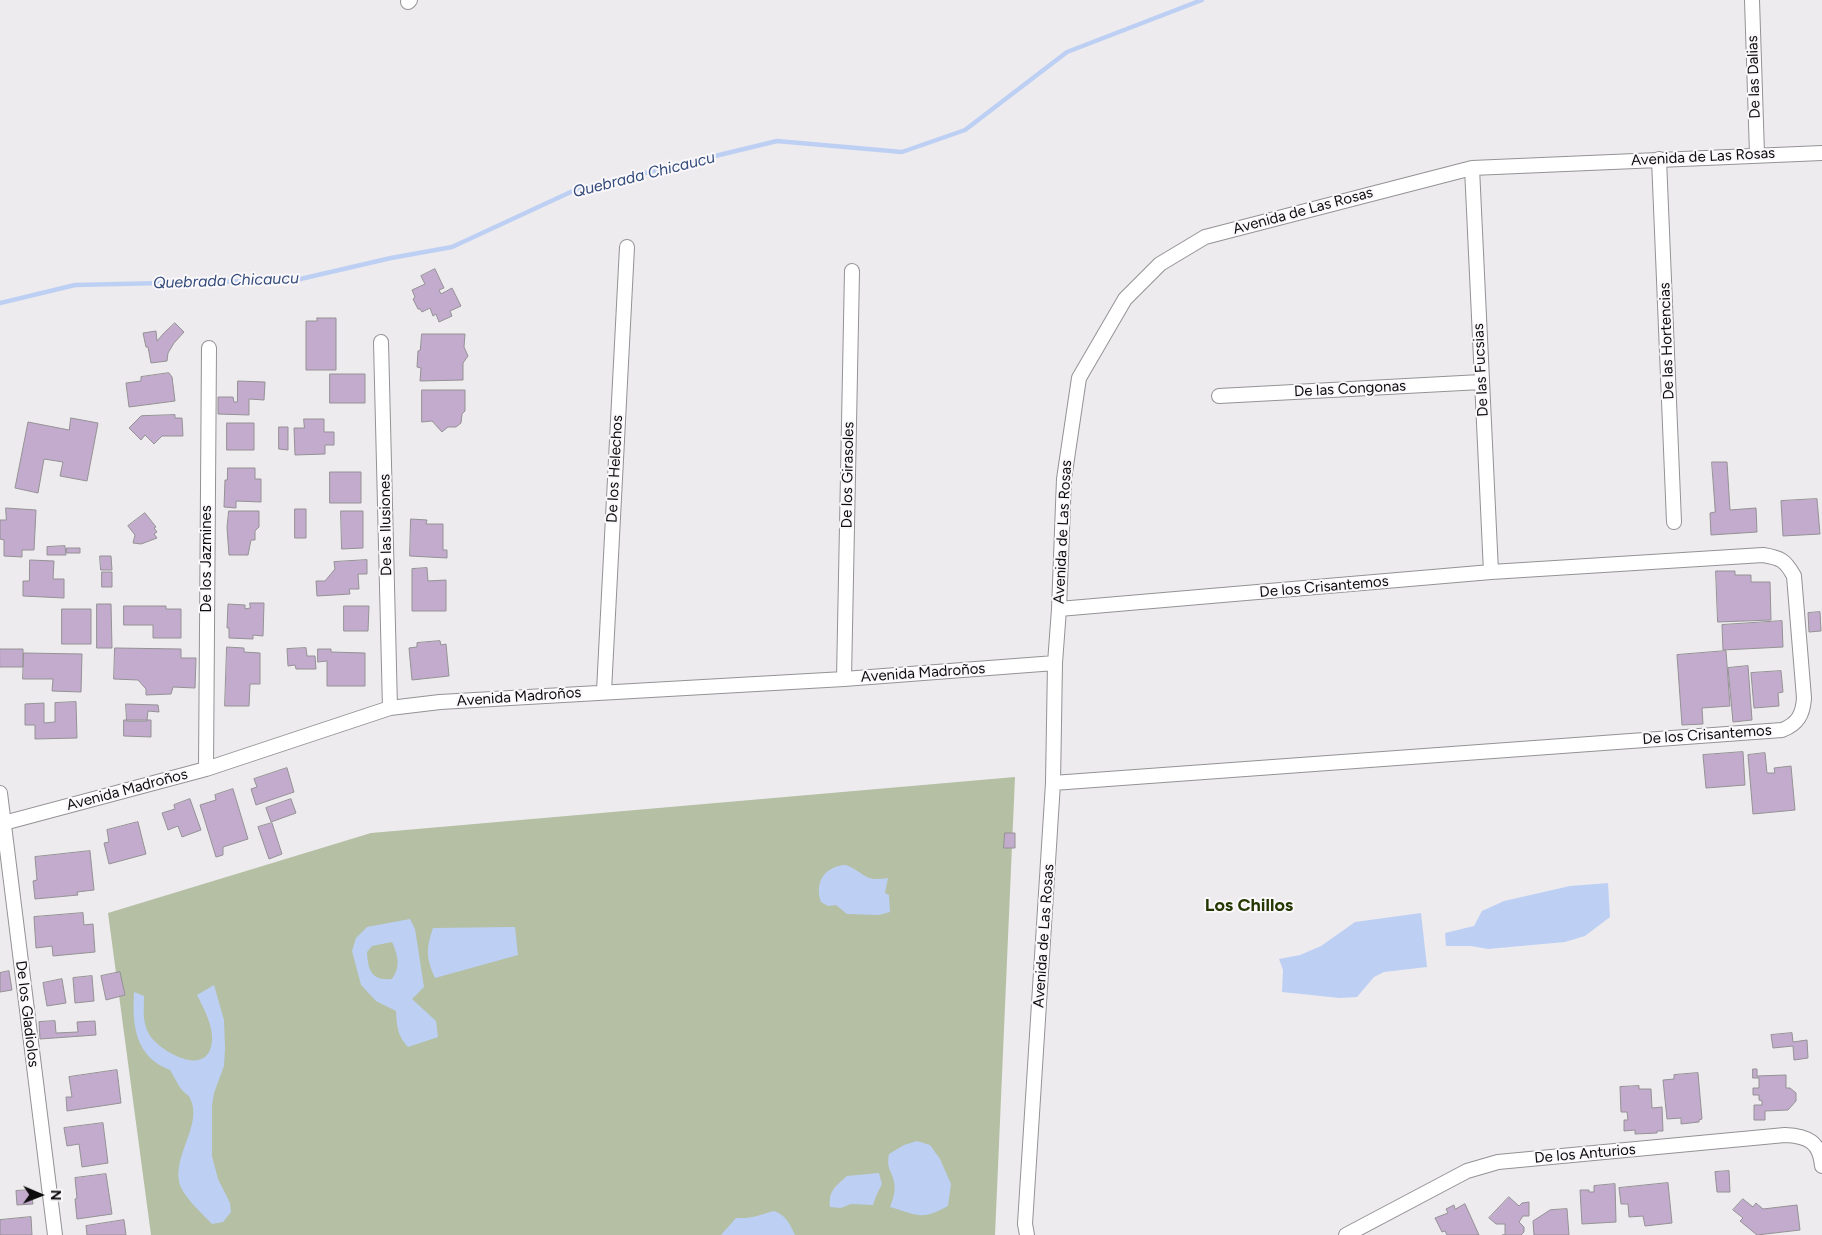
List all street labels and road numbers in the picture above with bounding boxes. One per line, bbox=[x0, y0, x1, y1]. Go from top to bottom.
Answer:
street label: De las Dalias bbox=[1744, 35, 1764, 119]
street label: Avenida de Las Rosas bbox=[1630, 144, 1776, 170]
street label: Avenida de Las Rosas bbox=[1231, 184, 1375, 238]
street label: De las Hortencias bbox=[1656, 282, 1678, 400]
street label: De las Fucsias bbox=[1470, 323, 1492, 417]
street label: De las Congonas bbox=[1293, 377, 1407, 401]
street label: De los Helechos bbox=[603, 415, 627, 523]
street label: De los Girasoles bbox=[838, 422, 858, 528]
street label: Avenida de Las Rosas bbox=[1050, 459, 1076, 605]
street label: De las Ilusiones bbox=[376, 474, 396, 576]
street label: De los Jazmines bbox=[198, 505, 216, 613]
street label: De los Crisantemos bbox=[1259, 572, 1389, 602]
street label: Avenida Madroños bbox=[860, 660, 986, 686]
street label: Avenida Madroños bbox=[456, 684, 582, 710]
street label: De los Crisantemos bbox=[1642, 722, 1772, 748]
street label: Avenida Madroños bbox=[64, 765, 190, 815]
street label: Avenida de Las Rosas bbox=[1030, 863, 1058, 1009]
street label: De los Gladiolos bbox=[12, 960, 42, 1068]
street label: De los Anturios bbox=[1534, 1141, 1636, 1167]

